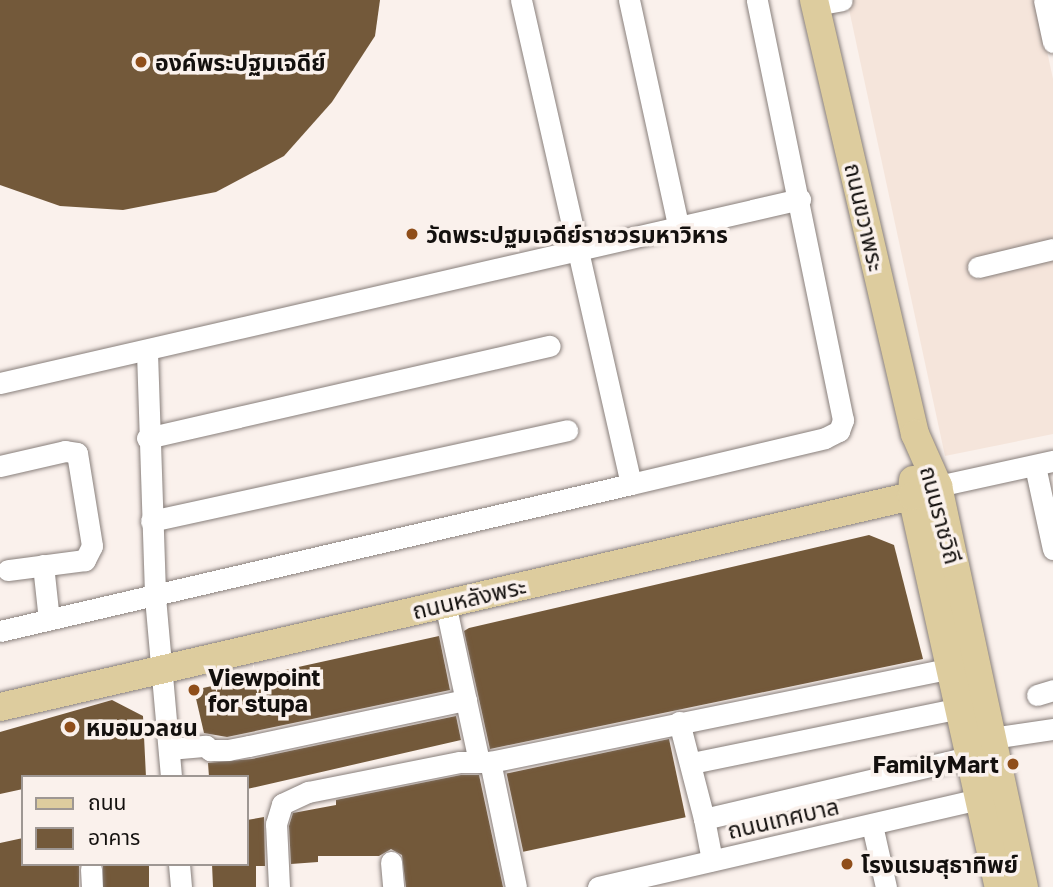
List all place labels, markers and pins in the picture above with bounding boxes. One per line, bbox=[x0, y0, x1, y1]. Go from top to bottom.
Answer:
place label: องค์พระปฐมเจดีย์ bbox=[155, 48, 326, 76]
marker: องค์พระปฐมเจดีย์ bbox=[133, 54, 149, 70]
place label: วัดพระปฐมเจดีย์ราชวรมหาวิหาร bbox=[426, 220, 728, 248]
marker: วัดพระปฐมเจดีย์ราชวรมหาวิหาร bbox=[404, 226, 420, 242]
place label: Viewpoint for stupa bbox=[208, 663, 321, 717]
marker: Viewpoint for stupa bbox=[186, 682, 202, 698]
place label: หมอมวลชน bbox=[86, 713, 198, 741]
marker: หมอมวลชน bbox=[60, 717, 80, 737]
place label: FamilyMart bbox=[873, 750, 999, 778]
marker: FamilyMart bbox=[1005, 756, 1021, 772]
place label: โรงแรมสุธาทิพย์ bbox=[861, 850, 1018, 878]
marker: โรงแรมสุธาทิพย์ bbox=[839, 856, 855, 872]

